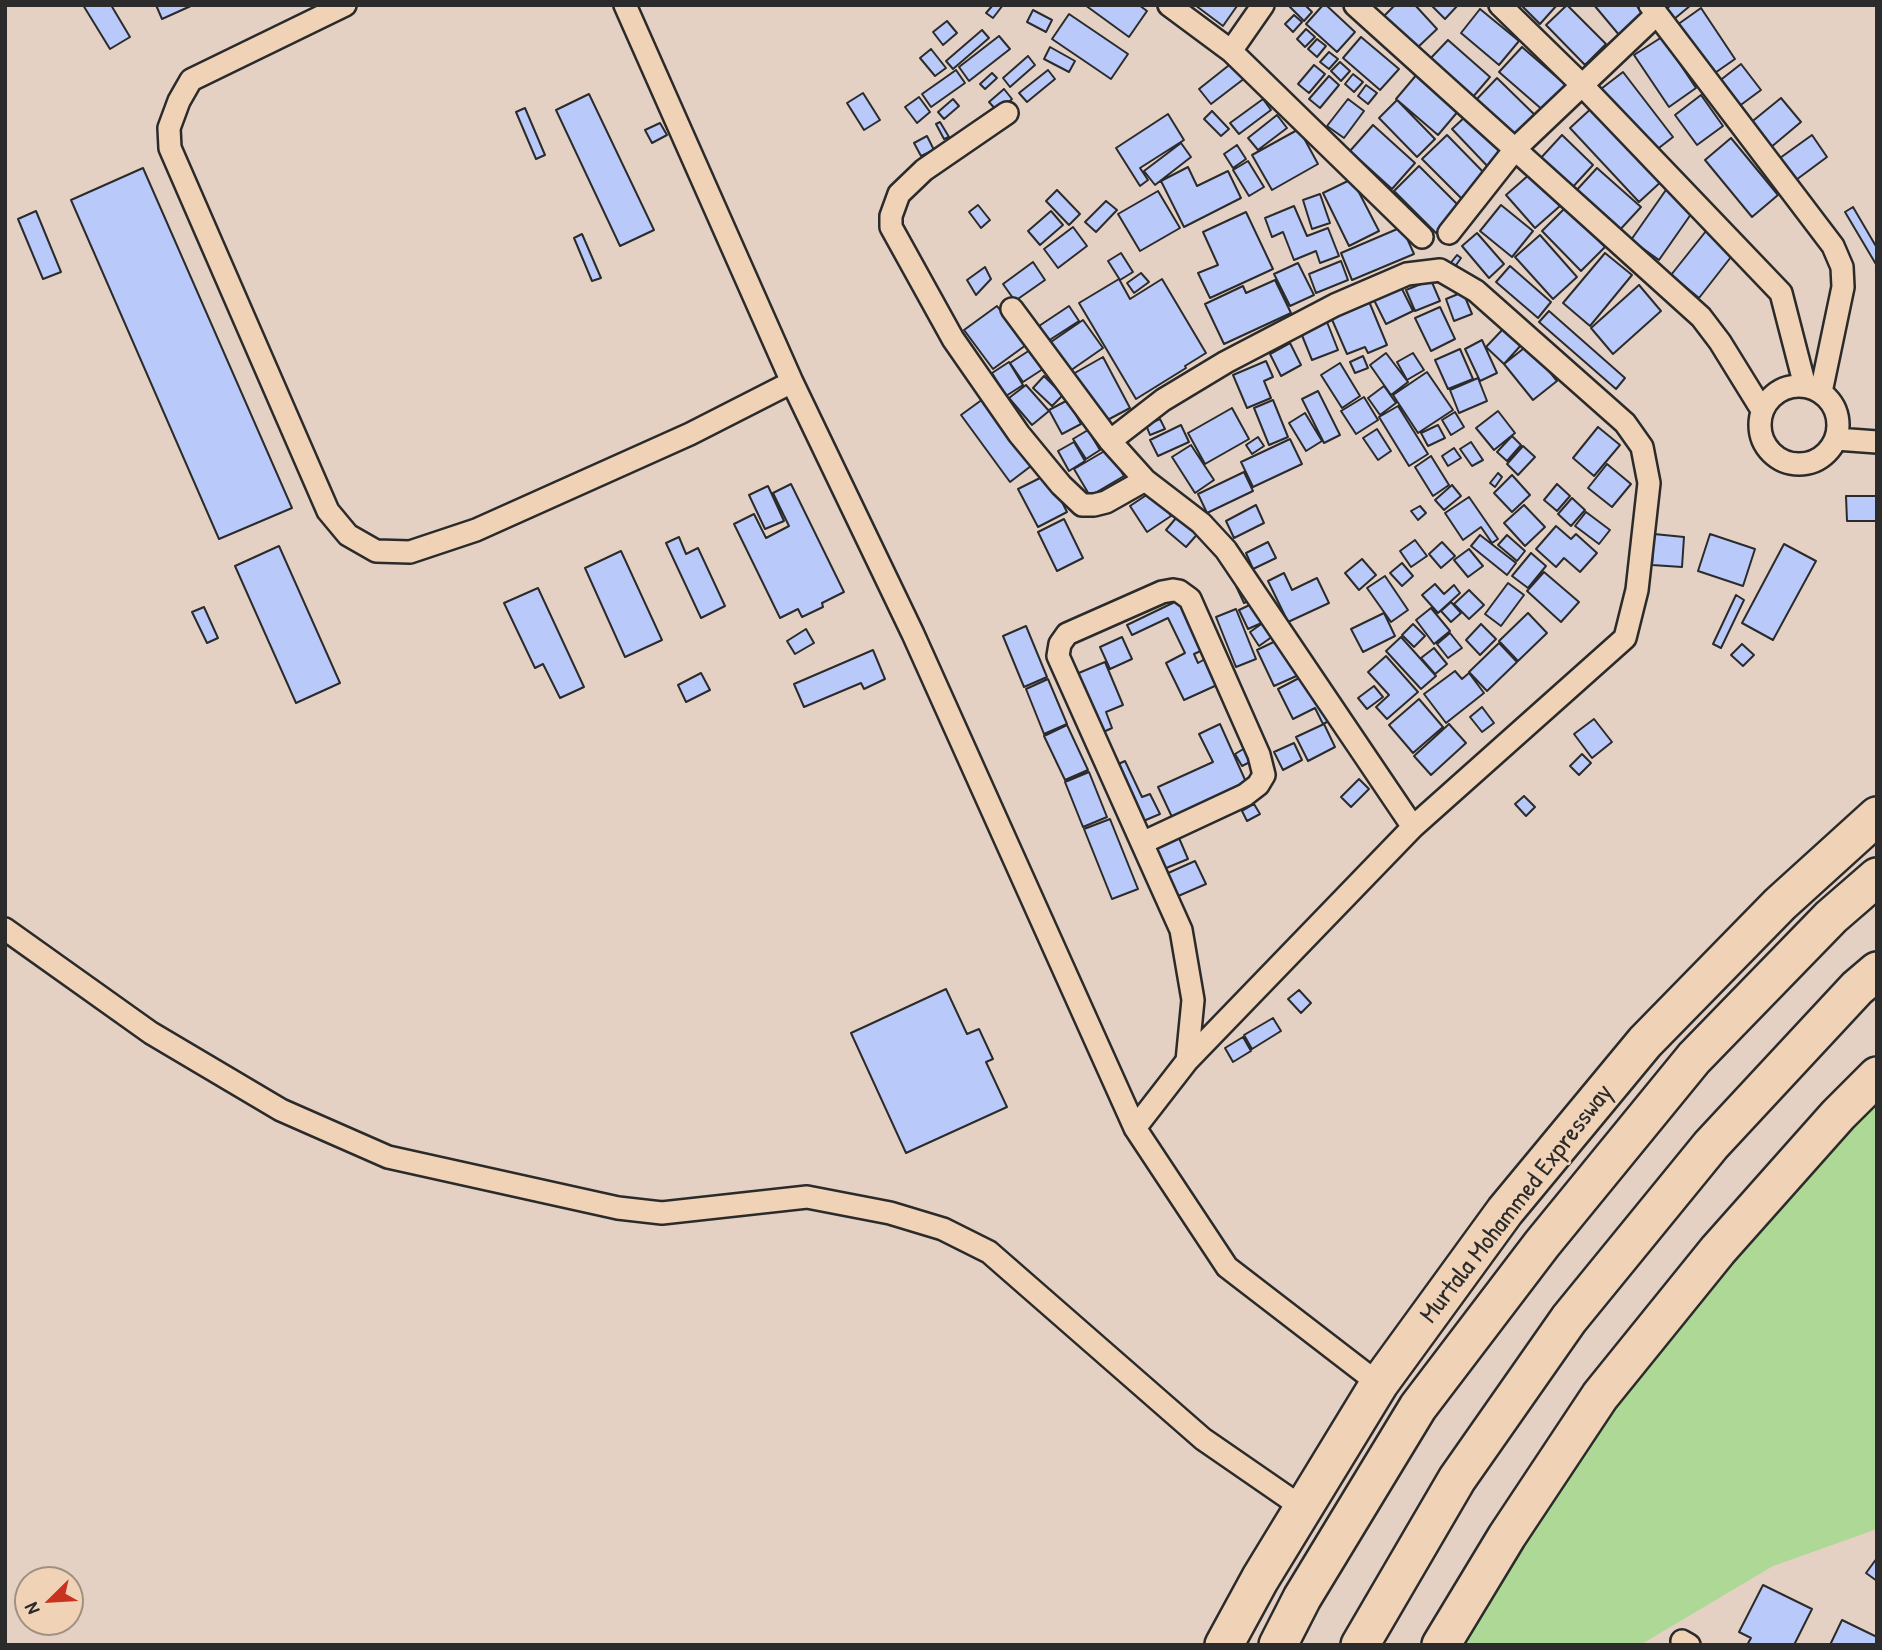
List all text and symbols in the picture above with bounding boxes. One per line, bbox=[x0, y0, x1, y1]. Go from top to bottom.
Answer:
street label: Murtala Mohammed Expressway bbox=[1414, 1078, 1620, 1330]
north arrow bbox=[14, 1566, 84, 1636]
text: N bbox=[18, 1599, 46, 1619]

